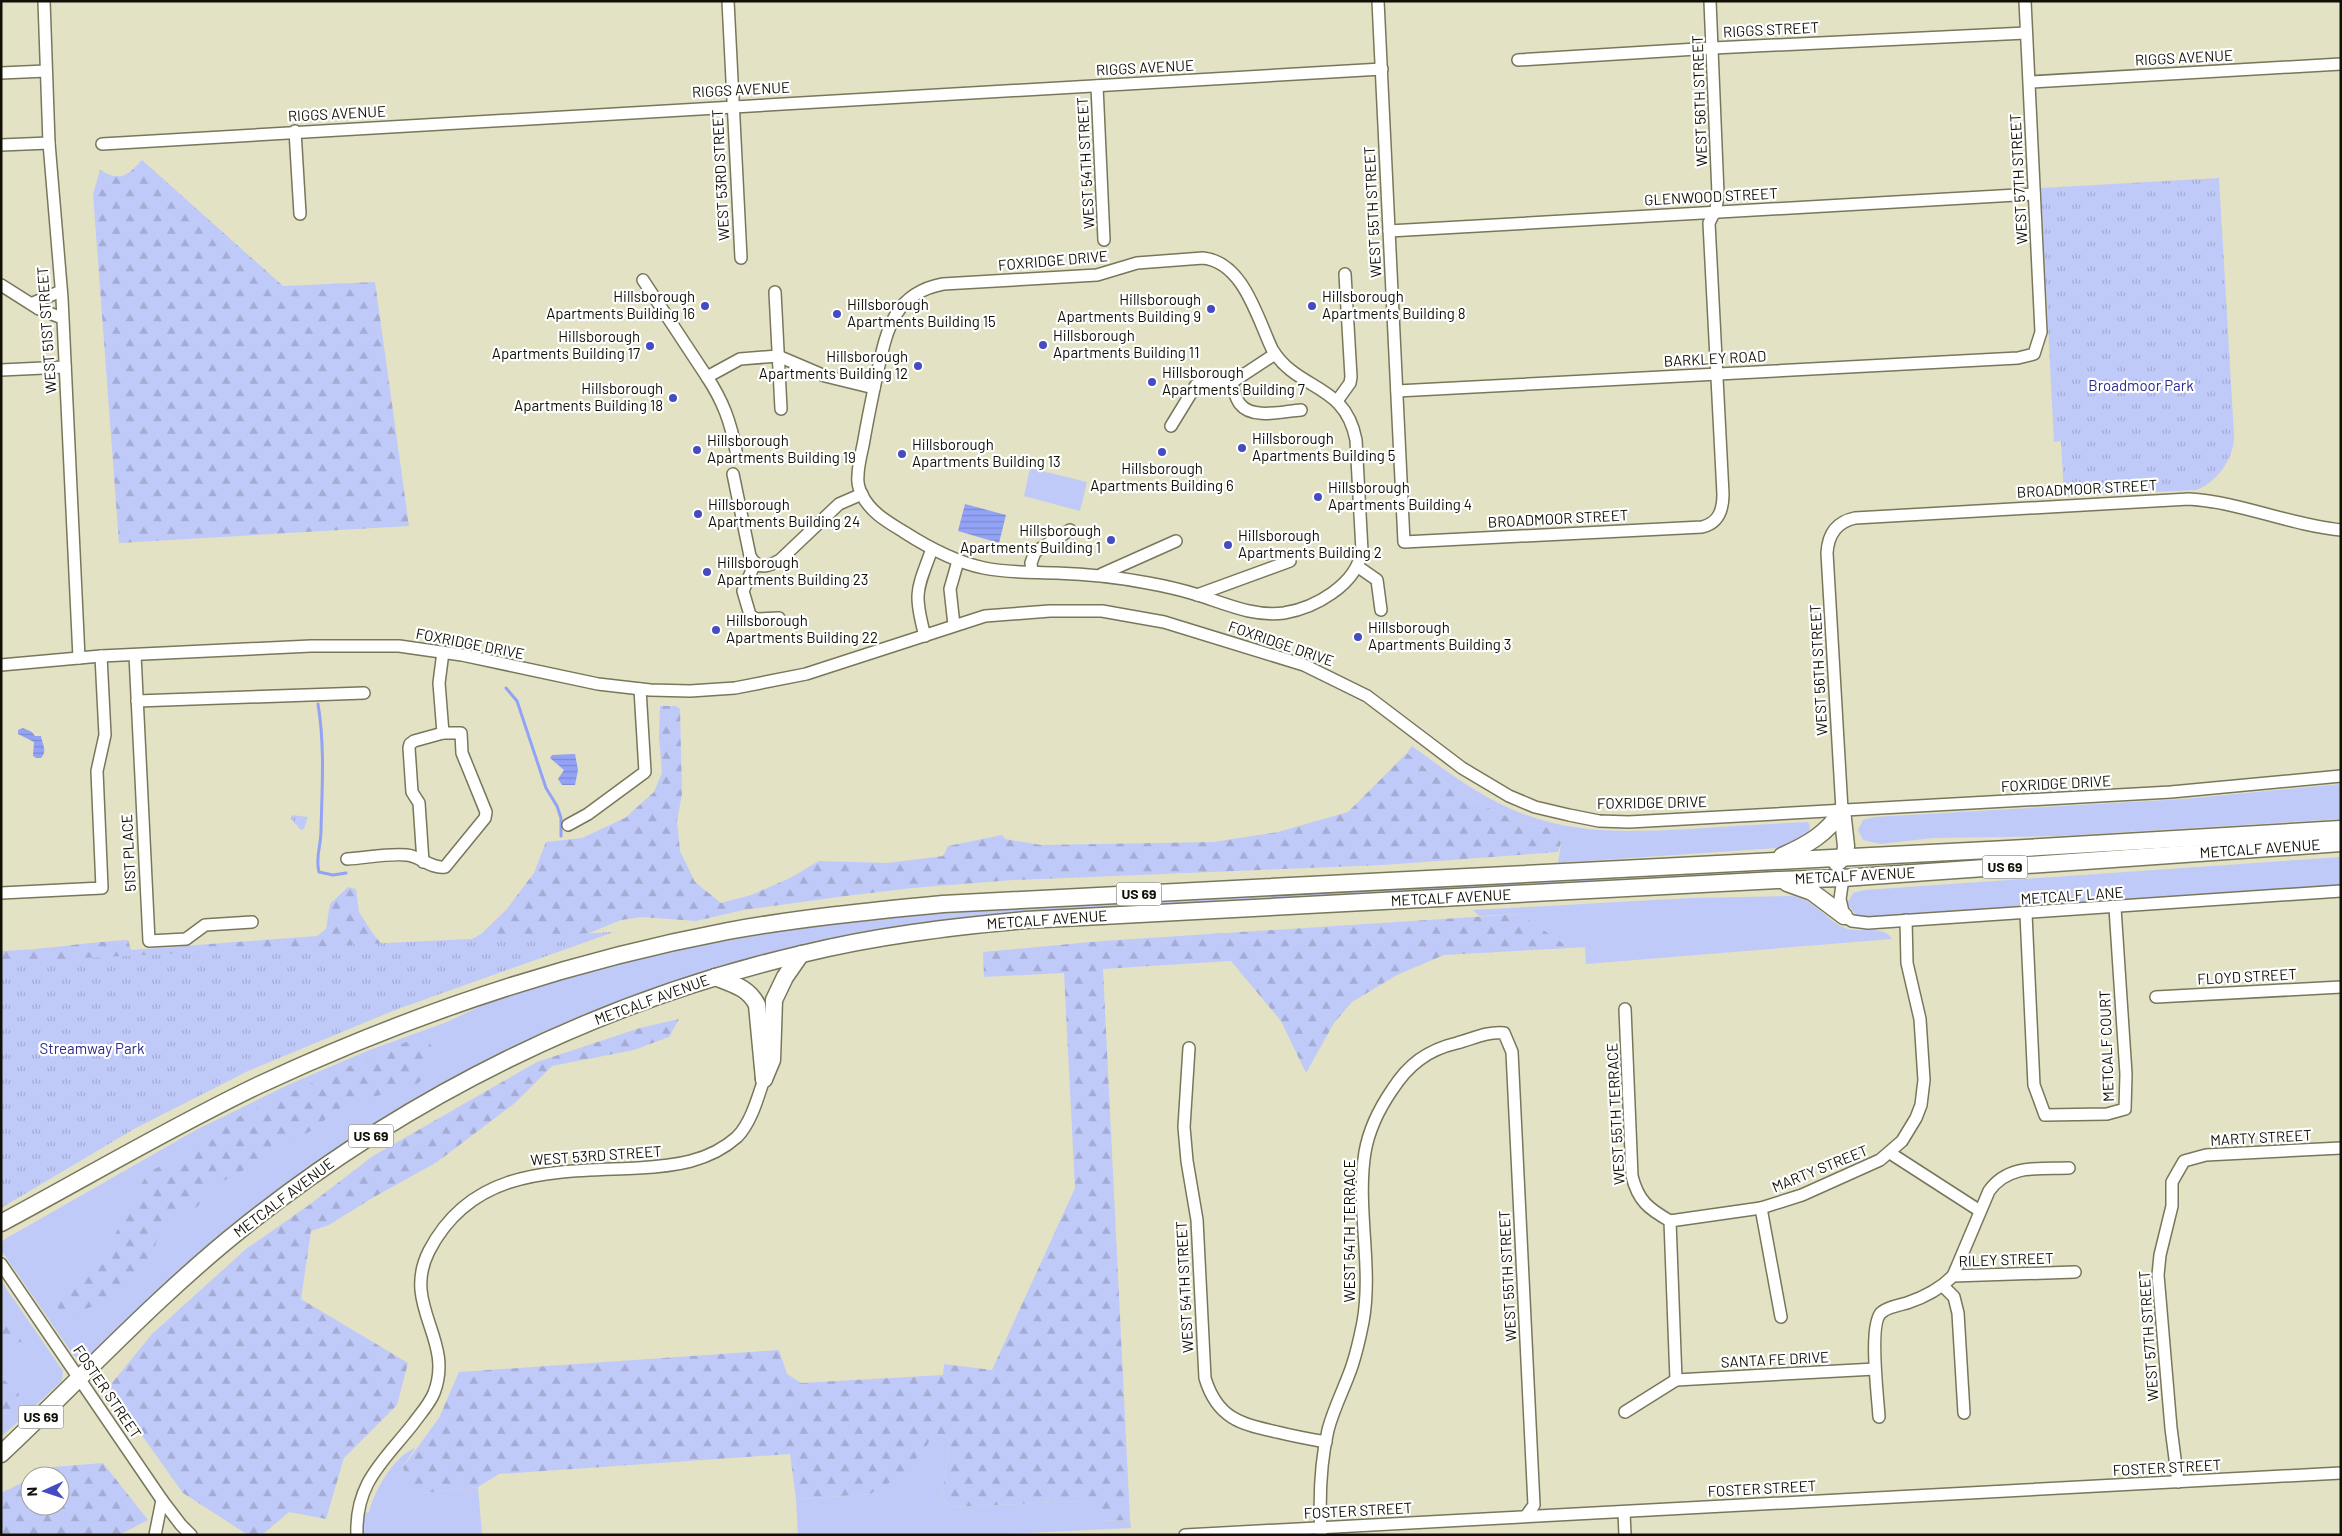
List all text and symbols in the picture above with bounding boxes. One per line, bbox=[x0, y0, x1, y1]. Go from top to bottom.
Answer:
street label: RIGGS STREET bbox=[1723, 17, 1819, 41]
street label: WEST 56TH STREET bbox=[1688, 35, 1710, 167]
street label: RIGGS AVENUE bbox=[2134, 45, 2233, 69]
street label: RIGGS AVENUE bbox=[1095, 55, 1194, 79]
street label: RIGGS AVENUE bbox=[691, 77, 790, 101]
street label: WEST 54TH STREET bbox=[1073, 97, 1097, 230]
street label: RIGGS AVENUE bbox=[287, 101, 386, 125]
street label: WEST 53RD STREET bbox=[708, 109, 732, 241]
street label: WEST 57TH STREET bbox=[2006, 113, 2030, 245]
street label: WEST 55TH STREET bbox=[1360, 146, 1384, 278]
street label: GLENWOOD STREET bbox=[1644, 184, 1778, 208]
street label: FOXRIDGE DRIVE bbox=[997, 246, 1109, 274]
street label: WEST 51ST STREET bbox=[33, 266, 59, 394]
place label: Hillsborough Apartments Building 16 bbox=[546, 287, 695, 322]
place label: Hillsborough Apartments Building 8 bbox=[1322, 287, 1466, 322]
place label: Hillsborough Apartments Building 9 bbox=[1057, 290, 1201, 325]
place label: Hillsborough Apartments Building 15 bbox=[847, 295, 996, 330]
marker: Hillsborough Apartments Building 16 bbox=[699, 300, 711, 312]
marker: Hillsborough Apartments Building 8 bbox=[1306, 300, 1318, 312]
marker: Hillsborough Apartments Building 9 bbox=[1205, 303, 1217, 315]
marker: Hillsborough Apartments Building 15 bbox=[831, 308, 843, 320]
place label: Hillsborough Apartments Building 11 bbox=[1053, 326, 1199, 361]
place label: Hillsborough Apartments Building 17 bbox=[492, 327, 640, 362]
marker: Hillsborough Apartments Building 11 bbox=[1037, 339, 1049, 351]
marker: Hillsborough Apartments Building 17 bbox=[644, 340, 656, 352]
street label: BARKLEY ROAD bbox=[1663, 346, 1767, 370]
place label: Hillsborough Apartments Building 12 bbox=[759, 347, 908, 382]
marker: Hillsborough Apartments Building 12 bbox=[912, 360, 924, 372]
place label: Hillsborough Apartments Building 7 bbox=[1162, 363, 1305, 398]
marker: Hillsborough Apartments Building 7 bbox=[1146, 376, 1158, 388]
park label: Broadmoor Park bbox=[2088, 376, 2194, 394]
place label: Hillsborough Apartments Building 18 bbox=[514, 379, 663, 414]
marker: Hillsborough Apartments Building 18 bbox=[667, 392, 679, 404]
place label: Hillsborough Apartments Building 5 bbox=[1252, 429, 1396, 464]
place label: Hillsborough Apartments Building 19 bbox=[707, 431, 856, 466]
place label: Hillsborough Apartments Building 13 bbox=[912, 435, 1061, 470]
marker: Hillsborough Apartments Building 5 bbox=[1236, 442, 1248, 454]
marker: Hillsborough Apartments Building 19 bbox=[691, 444, 703, 456]
marker: Hillsborough Apartments Building 6 bbox=[1156, 446, 1168, 458]
marker: Hillsborough Apartments Building 13 bbox=[896, 448, 908, 460]
place label: Hillsborough Apartments Building 6 bbox=[1090, 459, 1234, 494]
street label: BROADMOOR STREET bbox=[2016, 475, 2158, 501]
place label: Hillsborough Apartments Building 4 bbox=[1328, 478, 1472, 513]
marker: Hillsborough Apartments Building 4 bbox=[1312, 491, 1324, 503]
place label: Hillsborough Apartments Building 24 bbox=[708, 495, 860, 530]
street label: BROADMOOR STREET bbox=[1487, 505, 1629, 531]
marker: Hillsborough Apartments Building 24 bbox=[692, 508, 704, 520]
place label: Hillsborough Apartments Building 1 bbox=[960, 521, 1101, 556]
place label: Hillsborough Apartments Building 2 bbox=[1238, 526, 1382, 561]
marker: Hillsborough Apartments Building 1 bbox=[1105, 534, 1117, 546]
marker: Hillsborough Apartments Building 2 bbox=[1222, 539, 1234, 551]
place label: Hillsborough Apartments Building 23 bbox=[717, 553, 869, 588]
marker: Hillsborough Apartments Building 23 bbox=[701, 566, 713, 578]
street label: WEST 56TH STREET bbox=[1806, 604, 1830, 736]
place label: Hillsborough Apartments Building 22 bbox=[726, 611, 878, 646]
street label: FOXRIDGE DRIVE bbox=[1226, 617, 1336, 670]
place label: Hillsborough Apartments Building 3 bbox=[1368, 618, 1512, 653]
street label: FOXRIDGE DRIVE bbox=[414, 624, 526, 662]
marker: Hillsborough Apartments Building 22 bbox=[710, 624, 722, 636]
marker: Hillsborough Apartments Building 3 bbox=[1352, 631, 1364, 643]
street label: FOXRIDGE DRIVE bbox=[2000, 771, 2111, 795]
street label: FOXRIDGE DRIVE bbox=[1597, 792, 1707, 812]
street label: 51ST PLACE bbox=[117, 814, 139, 892]
street label: METCALF AVENUE bbox=[2199, 835, 2321, 861]
road number: US 69 bbox=[1982, 856, 2028, 879]
street label: METCALF AVENUE bbox=[1794, 863, 1916, 887]
road number: US 69 bbox=[1116, 882, 1162, 906]
street label: METCALF LANE bbox=[2020, 882, 2124, 908]
street label: METCALF AVENUE bbox=[1390, 885, 1512, 909]
street label: METCALF AVENUE bbox=[986, 906, 1108, 932]
street label: FLOYD STREET bbox=[2197, 964, 2297, 988]
street label: METCALF AVENUE bbox=[592, 970, 712, 1028]
street label: METCALF COURT bbox=[2095, 990, 2117, 1102]
park label: Streamway Park bbox=[39, 1039, 145, 1057]
street label: WEST 55TH TERRACE bbox=[1602, 1042, 1628, 1186]
road number: US 69 bbox=[348, 1124, 394, 1148]
street label: MARTY STREET bbox=[2210, 1125, 2312, 1149]
street label: WEST 53RD STREET bbox=[530, 1141, 662, 1169]
street label: MARTY STREET bbox=[1769, 1141, 1870, 1196]
street label: METCALF AVENUE bbox=[230, 1154, 337, 1241]
street label: WEST 54TH TERRACE bbox=[1340, 1160, 1358, 1302]
street label: WEST 55TH STREET bbox=[1495, 1210, 1519, 1342]
street label: WEST 54TH STREET bbox=[1172, 1221, 1196, 1354]
street label: RILEY STREET bbox=[1958, 1248, 2054, 1270]
street label: WEST 57TH STREET bbox=[2134, 1270, 2162, 1402]
street label: FOSTER STREET bbox=[70, 1341, 146, 1442]
street label: SANTA FE DRIVE bbox=[1720, 1347, 1830, 1371]
road number: US 69 bbox=[18, 1405, 64, 1428]
street label: FOSTER STREET bbox=[2112, 1455, 2222, 1479]
north arrow bbox=[20, 1466, 70, 1516]
street label: FOSTER STREET bbox=[1707, 1476, 1817, 1500]
text: N bbox=[23, 1487, 40, 1497]
street label: FOSTER STREET bbox=[1303, 1498, 1413, 1522]

